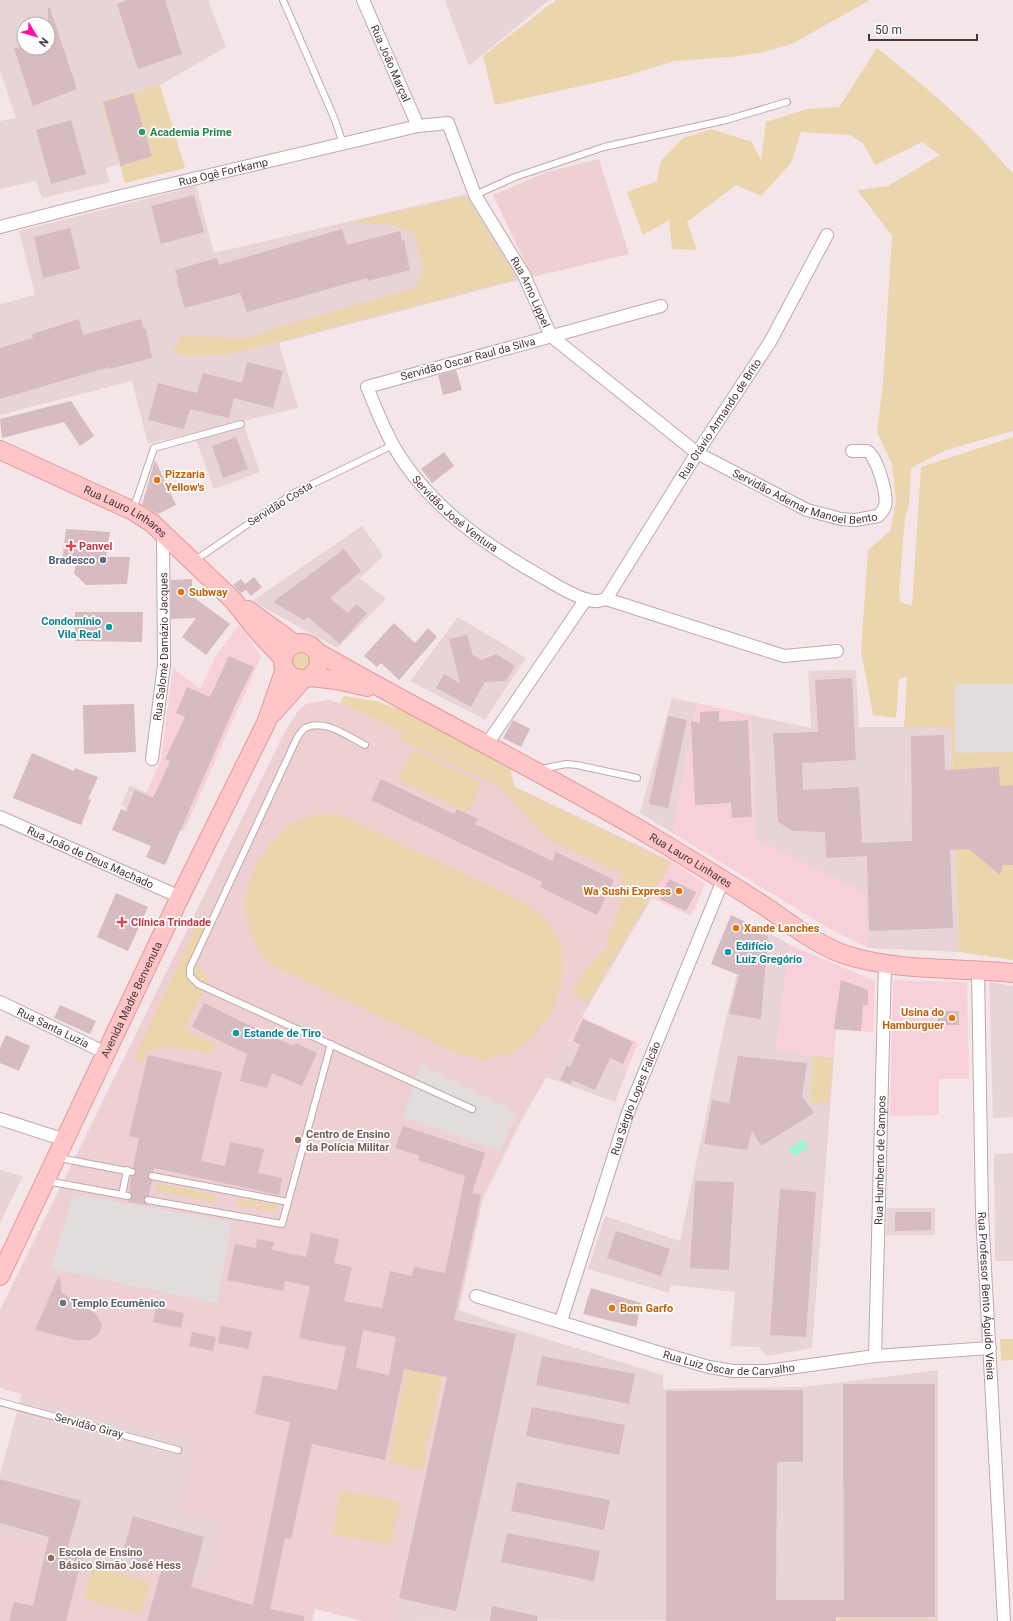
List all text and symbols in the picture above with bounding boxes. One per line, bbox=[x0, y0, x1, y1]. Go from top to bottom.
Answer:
north arrow bbox=[16, 16, 56, 56]
scale bar bbox=[869, 16, 977, 42]
street label: Rua João Marçal bbox=[368, 23, 413, 104]
text: 50 m bbox=[875, 23, 902, 37]
text: N bbox=[36, 35, 51, 49]
place label: Academia Prime bbox=[150, 126, 232, 139]
marker: Academia Prime bbox=[137, 127, 147, 137]
street label: Rua Ogê Fortkamp bbox=[177, 155, 269, 189]
street label: Rua Arno Lippel bbox=[508, 254, 553, 329]
street label: Servidão Oscar Raul da Silva bbox=[399, 335, 537, 383]
street label: Rua Otávio Armando de Brito bbox=[676, 356, 764, 482]
street label: Servidão Ademar Manoel Bento bbox=[730, 466, 878, 527]
place label: Pizzaria Yellow's bbox=[165, 468, 205, 494]
street label: Servidão José Ventura bbox=[410, 473, 500, 555]
marker: Pizzaria Yellow's bbox=[152, 475, 162, 485]
street label: Servidão Costa bbox=[245, 479, 315, 529]
street label: Rua Lauro Linhares bbox=[82, 483, 170, 541]
place label: Panvel bbox=[79, 540, 113, 553]
marker: Panvel bbox=[66, 541, 76, 551]
place label: Bradesco bbox=[49, 554, 95, 567]
marker: Bradesco bbox=[98, 555, 108, 565]
street label: Rua Salomé Damázio Jacques bbox=[150, 572, 171, 722]
place label: Subway bbox=[189, 586, 228, 599]
marker: Subway bbox=[176, 587, 186, 597]
place label: Condomínio Vila Real bbox=[41, 615, 101, 641]
marker: Condomínio Vila Real bbox=[104, 622, 114, 632]
street label: Rua João de Deus Machado bbox=[25, 823, 156, 891]
street label: Rua Lauro Linhares bbox=[647, 830, 735, 891]
place label: Wa Sushi Express bbox=[583, 885, 671, 898]
marker: Wa Sushi Express bbox=[674, 886, 684, 896]
marker: Clínica Trindade bbox=[116, 916, 128, 928]
place label: Clínica Trindade bbox=[131, 916, 211, 929]
place label: Xande Lanches bbox=[744, 922, 820, 935]
marker: Xande Lanches bbox=[731, 923, 741, 933]
street label: Avenida Madre Benvenuta bbox=[98, 939, 164, 1060]
place label: Edifício Luiz Gregório bbox=[736, 940, 802, 966]
marker: Edifício Luiz Gregório bbox=[723, 947, 733, 957]
street label: Rua Santa Luzia bbox=[15, 1005, 91, 1050]
place label: Usina do Hamburguer bbox=[882, 1006, 944, 1032]
marker: Usina do Hamburguer bbox=[947, 1013, 957, 1023]
place label: Estande de Tiro bbox=[244, 1027, 321, 1040]
marker: Estande de Tiro bbox=[231, 1028, 241, 1038]
street label: Rua Sérgio Lopes Falcão bbox=[608, 1039, 663, 1157]
street label: Rua Humberto de Campos bbox=[872, 1095, 888, 1225]
place label: Centro de Ensino da Polícia Militar bbox=[306, 1128, 390, 1154]
marker: Centro de Ensino da Polícia Militar bbox=[293, 1135, 303, 1145]
street label: Rua Professor Bento Águido Vieira bbox=[975, 1211, 997, 1380]
place label: Templo Ecumênico bbox=[71, 1297, 165, 1310]
marker: Templo Ecumênico bbox=[58, 1298, 68, 1308]
place label: Bom Garfo bbox=[620, 1302, 673, 1315]
marker: Bom Garfo bbox=[607, 1303, 617, 1313]
street label: Rua Luiz Oscar de Carvalho bbox=[662, 1348, 796, 1378]
street label: Servidão Giray bbox=[53, 1411, 125, 1442]
place label: Escola de Ensino Básico Simão José Hess bbox=[59, 1546, 181, 1572]
marker: Escola de Ensino Básico Simão José Hess bbox=[46, 1553, 56, 1563]

